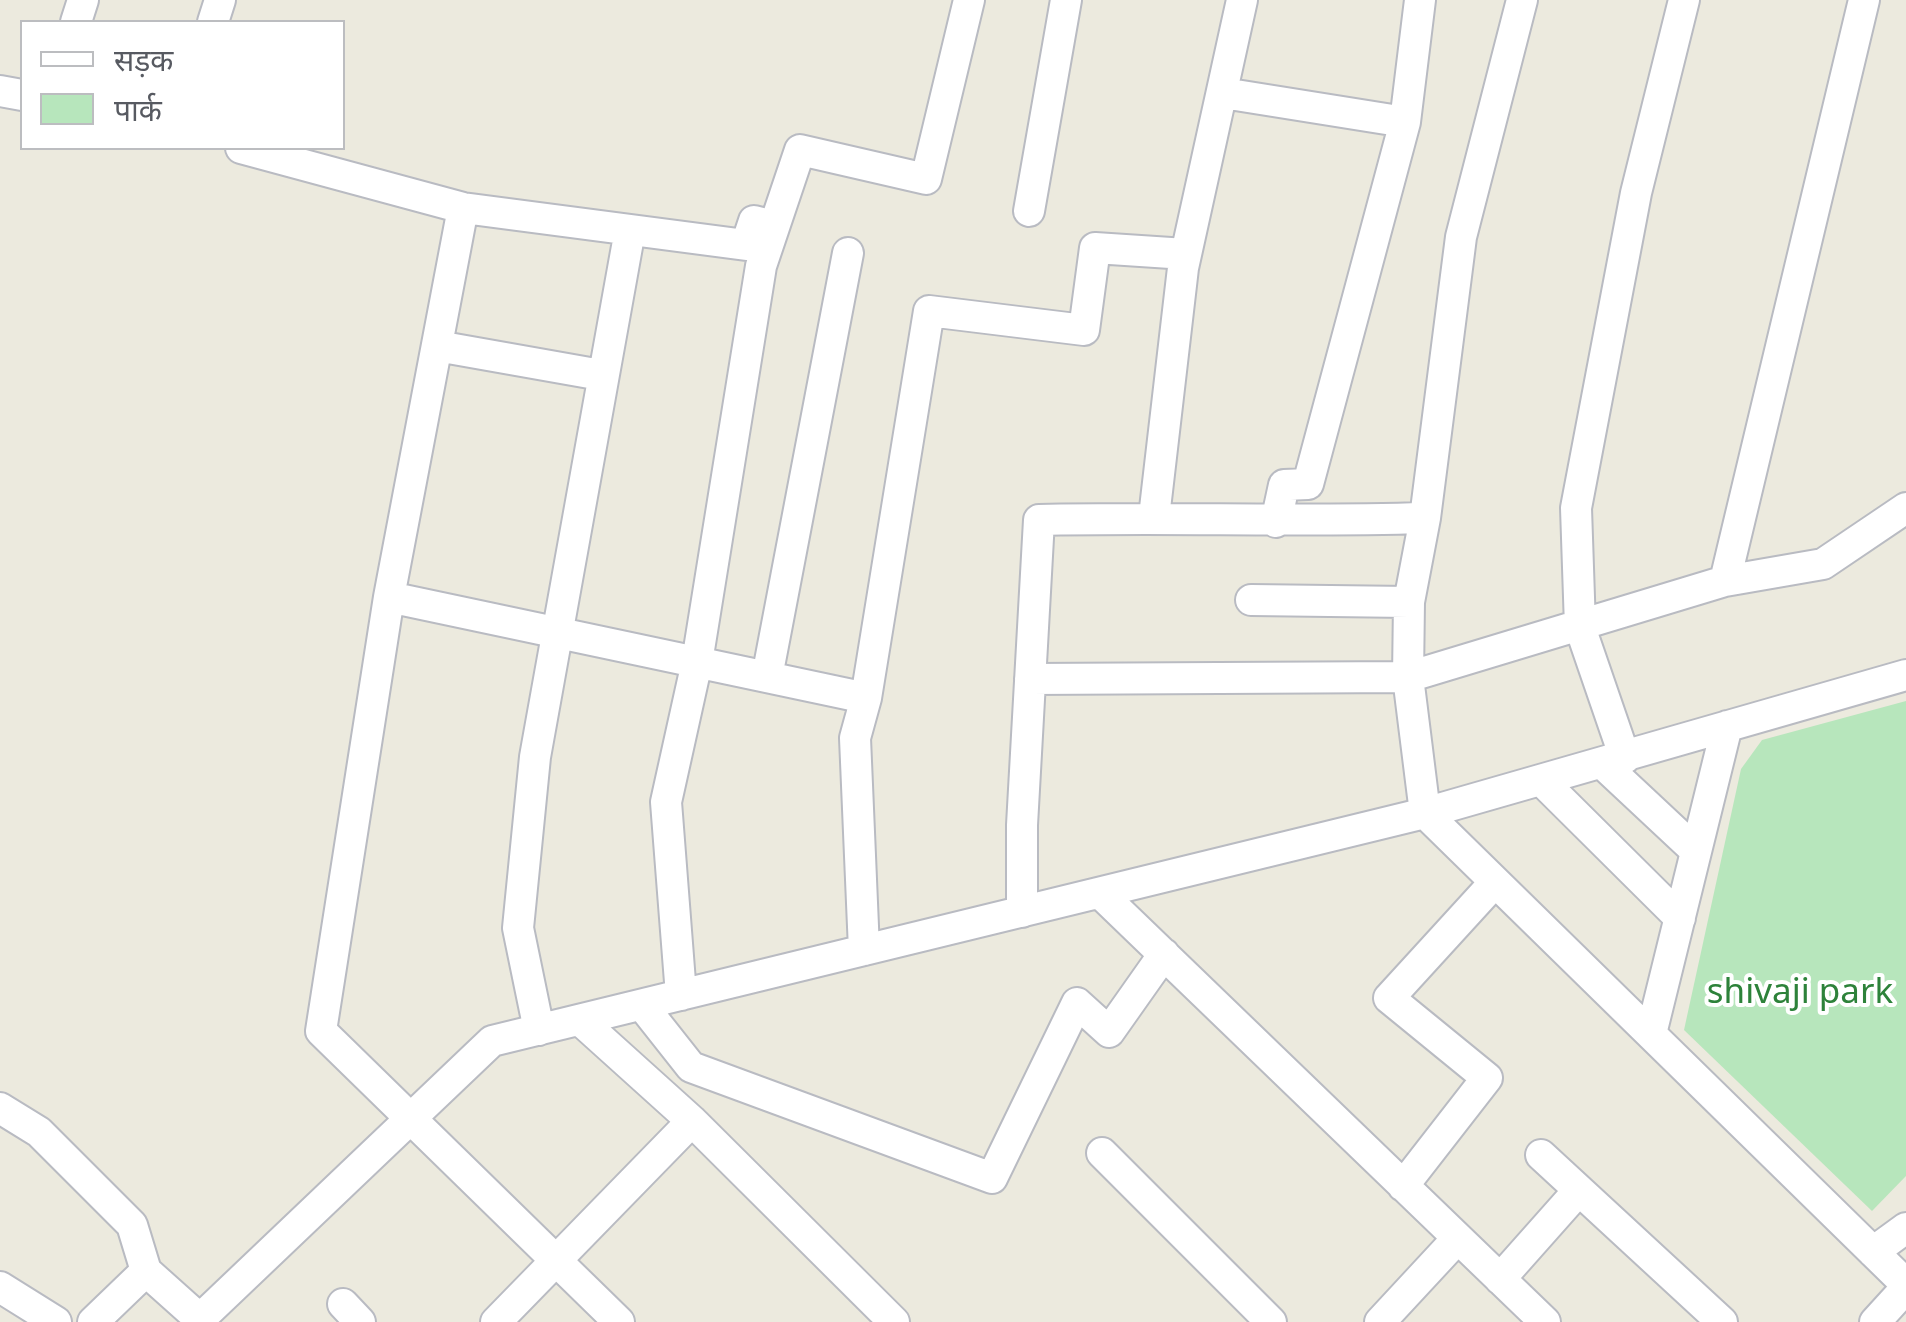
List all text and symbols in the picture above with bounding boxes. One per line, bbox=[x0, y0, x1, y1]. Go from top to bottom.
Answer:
legend bbox=[20, 20, 345, 150]
text: सड़क bbox=[114, 39, 173, 80]
text: पार्क bbox=[114, 89, 162, 130]
park label: shivaji park bbox=[1707, 972, 1893, 1014]

